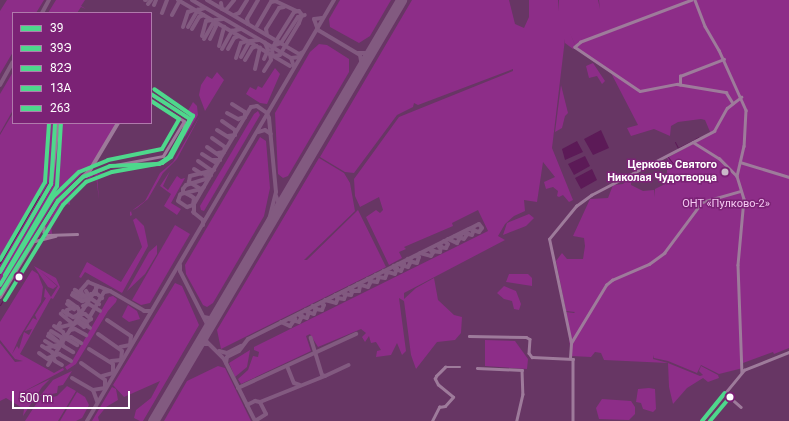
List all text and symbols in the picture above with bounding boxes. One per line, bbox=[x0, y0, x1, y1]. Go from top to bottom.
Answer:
legend bbox=[12, 12, 152, 124]
text: 39 bbox=[50, 21, 64, 35]
text: 39Э bbox=[50, 41, 72, 55]
text: 82Э bbox=[50, 61, 72, 75]
text: 13А bbox=[50, 81, 71, 95]
text: 263 bbox=[50, 101, 70, 115]
place label: Церковь Святого Николая Чудотворца bbox=[607, 159, 717, 185]
marker: Церковь Святого Николая Чудотворца bbox=[720, 167, 730, 177]
park label: ОНТ «Пулково-2» bbox=[682, 197, 770, 211]
unlabelled marker bbox=[14, 272, 24, 282]
scale bar bbox=[14, 383, 132, 409]
text: 500 m bbox=[19, 391, 53, 405]
unlabelled marker bbox=[725, 392, 735, 402]

